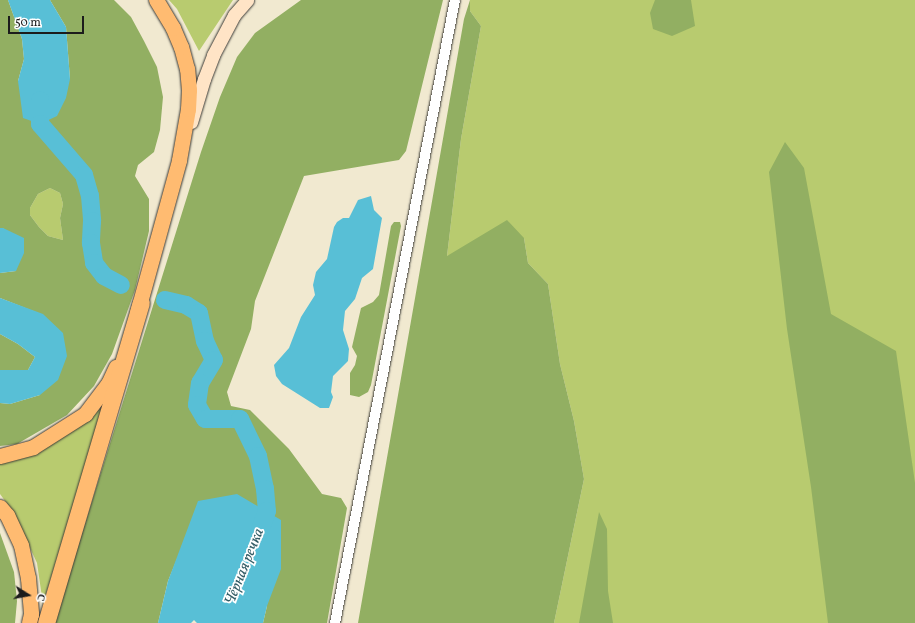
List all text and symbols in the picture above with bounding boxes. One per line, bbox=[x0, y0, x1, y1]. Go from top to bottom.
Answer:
scale bar bbox=[10, 8, 86, 34]
text: 50 m bbox=[15, 15, 41, 31]
water label: Чёрная речка bbox=[221, 526, 269, 608]
north arrow bbox=[8, 575, 48, 615]
text: С bbox=[32, 592, 48, 602]

